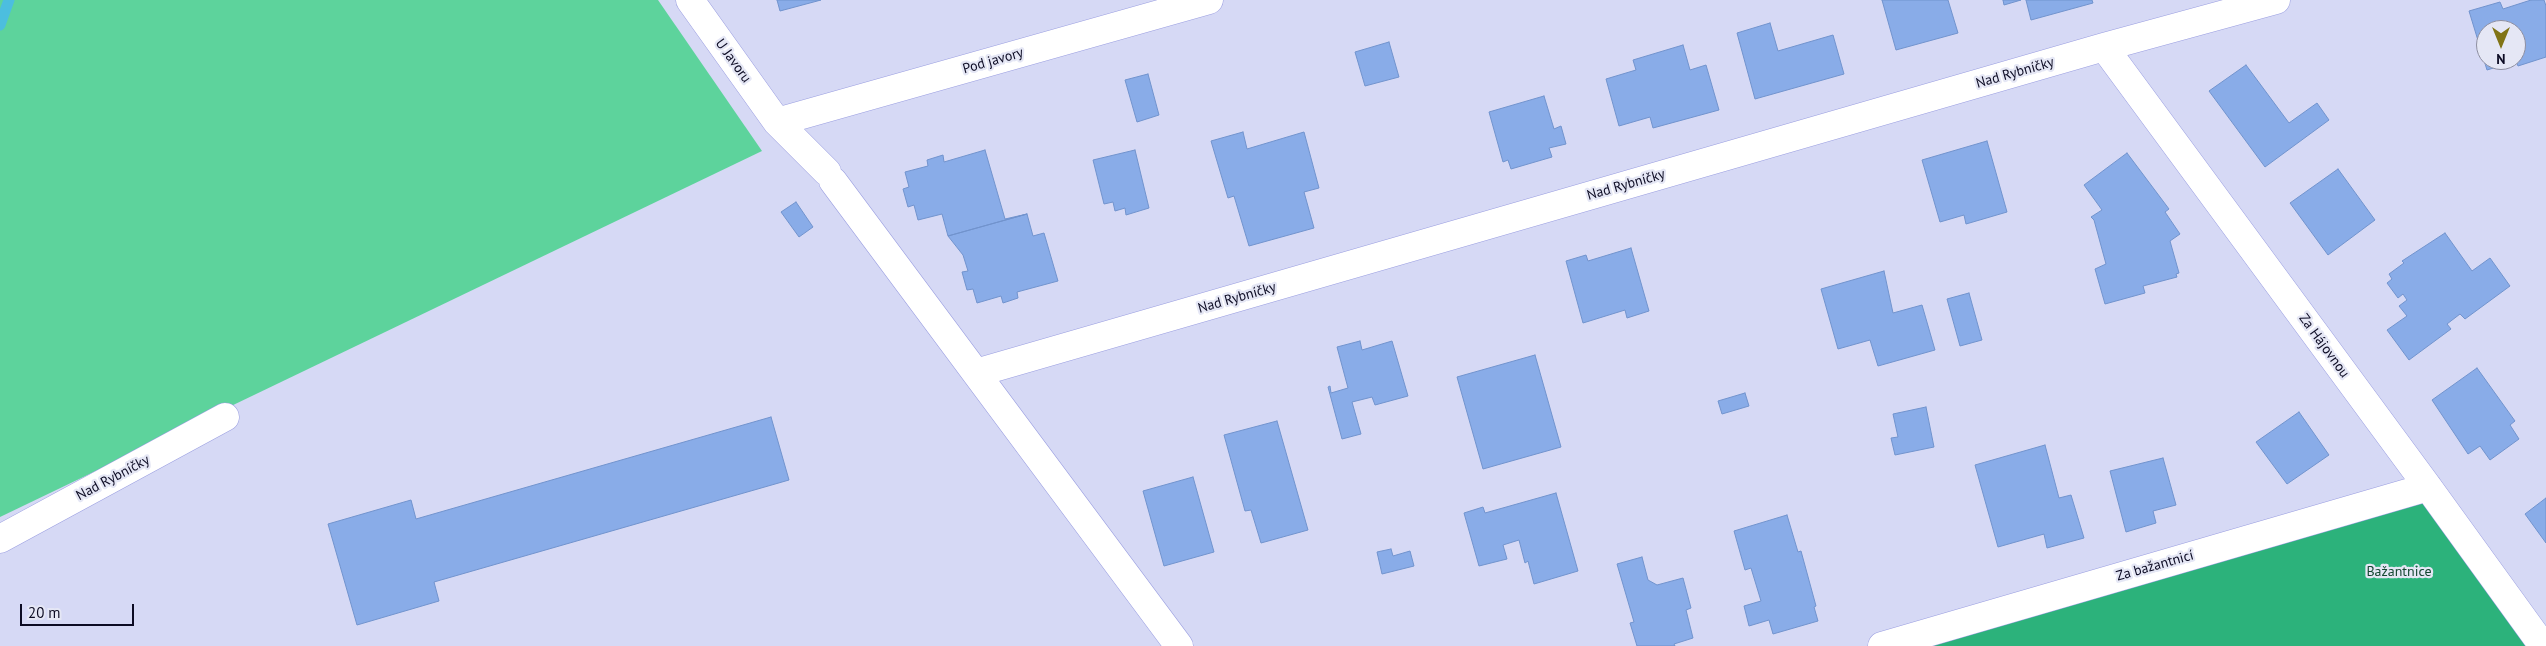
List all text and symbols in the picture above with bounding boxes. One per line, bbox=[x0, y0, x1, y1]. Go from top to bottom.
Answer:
north arrow bbox=[2476, 20, 2526, 70]
street label: U Javoru bbox=[711, 36, 755, 86]
street label: Pod javory bbox=[961, 44, 1025, 78]
text: N bbox=[2496, 50, 2506, 68]
street label: Nad Rybníčky bbox=[1974, 54, 2056, 92]
street label: Nad Rybníčky bbox=[1585, 166, 1667, 204]
street label: Nad Rybníčky bbox=[1196, 279, 1278, 317]
street label: Za Hájovnou bbox=[2295, 311, 2353, 381]
street label: Nad Rybníčky bbox=[74, 452, 152, 504]
street label: Za bažantnicí bbox=[2114, 547, 2196, 585]
park label: Bažantnice bbox=[2366, 564, 2432, 580]
scale bar bbox=[22, 594, 136, 626]
text: 20 m bbox=[28, 603, 61, 622]

